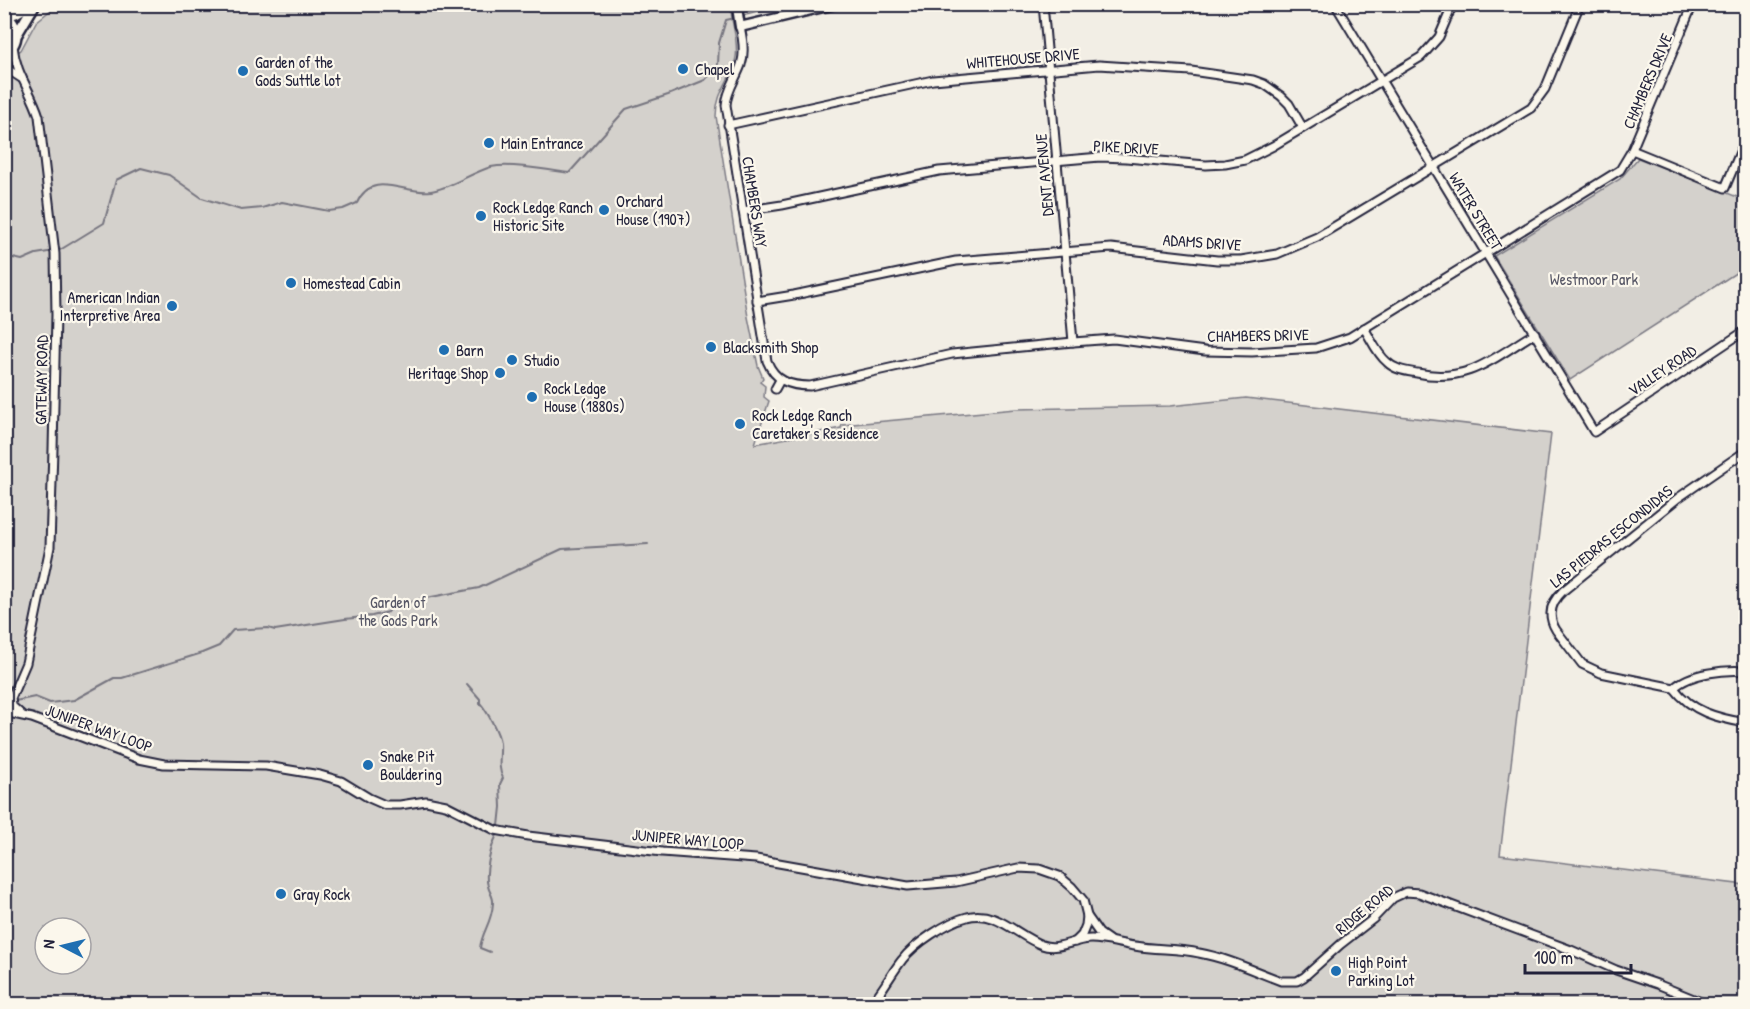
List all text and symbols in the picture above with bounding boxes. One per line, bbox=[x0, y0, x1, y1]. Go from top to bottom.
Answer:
street label: CHAMBERS DRIVE bbox=[1617, 30, 1677, 132]
street label: WHITEHOUSE DRIVE bbox=[965, 42, 1081, 74]
place label: Garden of the Gods Suttle lot bbox=[255, 51, 341, 91]
place label: Chapel bbox=[695, 58, 735, 80]
marker: Chapel bbox=[676, 62, 690, 76]
marker: Garden of the Gods Suttle lot bbox=[236, 64, 250, 78]
place label: Main Entrance bbox=[501, 132, 584, 154]
street label: DENT AVENUE bbox=[1029, 133, 1059, 217]
street label: PIKE DRIVE bbox=[1093, 134, 1159, 160]
marker: Main Entrance bbox=[482, 136, 496, 150]
street label: CHAMBERS WAY bbox=[737, 155, 773, 249]
street label: WATER STREET bbox=[1444, 168, 1508, 254]
place label: Orchard House (1907) bbox=[616, 190, 690, 230]
place label: Rock Ledge Ranch Historic Site bbox=[493, 196, 593, 236]
marker: Orchard House (1907) bbox=[597, 203, 611, 217]
marker: Rock Ledge Ranch Historic Site bbox=[474, 209, 488, 223]
street label: ADAMS DRIVE bbox=[1162, 228, 1242, 256]
park label: Westmoor Park bbox=[1550, 268, 1638, 290]
place label: Homestead Cabin bbox=[303, 272, 401, 294]
marker: Homestead Cabin bbox=[284, 276, 298, 290]
place label: American Indian Interpretive Area bbox=[59, 286, 160, 326]
marker: American Indian Interpretive Area bbox=[165, 299, 179, 313]
street label: CHAMBERS DRIVE bbox=[1207, 323, 1309, 347]
street label: GATEWAY ROAD bbox=[29, 334, 53, 425]
place label: Blacksmith Shop bbox=[723, 336, 819, 358]
place label: Barn bbox=[456, 339, 484, 361]
street label: VALLEY ROAD bbox=[1623, 339, 1701, 401]
marker: Blacksmith Shop bbox=[704, 340, 718, 354]
marker: Barn bbox=[437, 343, 451, 357]
place label: Studio bbox=[524, 349, 560, 371]
marker: Studio bbox=[505, 353, 519, 367]
place label: Heritage Shop bbox=[408, 362, 488, 384]
marker: Heritage Shop bbox=[493, 366, 507, 380]
place label: Rock Ledge House (1880s) bbox=[544, 377, 625, 417]
marker: Rock Ledge House (1880s) bbox=[525, 390, 539, 404]
place label: Rock Ledge Ranch Caretaker's Residence bbox=[752, 404, 879, 444]
marker: Rock Ledge Ranch Caretaker's Residence bbox=[733, 417, 747, 431]
street label: LAS PIEDRAS ESCONDIDAS bbox=[1545, 479, 1677, 592]
park label: Garden of the Gods Park bbox=[358, 591, 438, 631]
street label: JUNIPER WAY LOOP bbox=[42, 698, 156, 758]
place label: Snake Pit Bouldering bbox=[380, 745, 442, 785]
marker: Snake Pit Bouldering bbox=[361, 758, 375, 772]
street label: JUNIPER WAY LOOP bbox=[631, 823, 745, 855]
street label: RIDGE ROAD bbox=[1330, 879, 1398, 939]
place label: Gray Rock bbox=[293, 883, 350, 905]
marker: Gray Rock bbox=[274, 887, 288, 901]
north arrow bbox=[33, 916, 93, 976]
scale bar bbox=[1525, 937, 1632, 975]
text: N bbox=[37, 938, 60, 950]
text: 100 m bbox=[1534, 945, 1573, 970]
place label: High Point Parking Lot bbox=[1348, 951, 1415, 991]
marker: High Point Parking Lot bbox=[1329, 964, 1343, 978]

